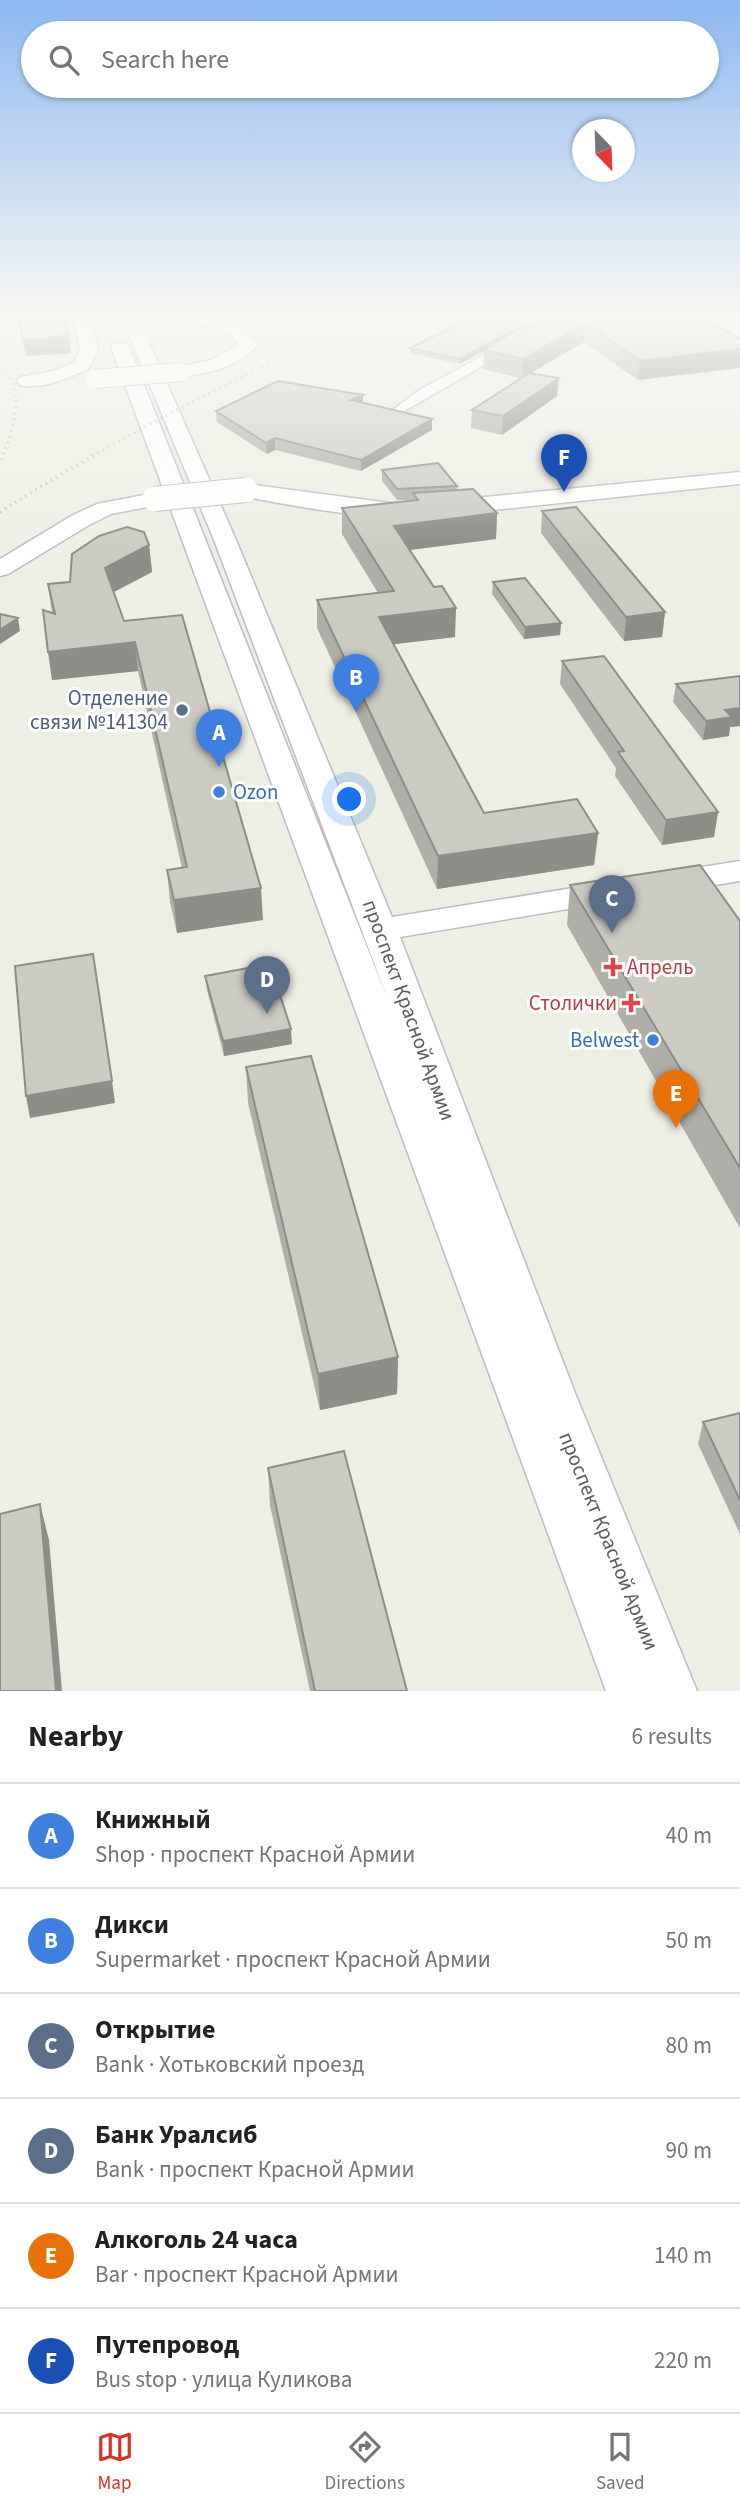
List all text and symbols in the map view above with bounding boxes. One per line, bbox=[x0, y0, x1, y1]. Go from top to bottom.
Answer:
search box bbox=[21, 21, 719, 98]
icon: search bbox=[45, 41, 83, 79]
text: Search here bbox=[101, 41, 229, 78]
north arrow bbox=[572, 119, 635, 182]
pin: F bbox=[541, 434, 587, 492]
pin: B bbox=[333, 654, 379, 712]
place label: Отделение связи №141304 bbox=[30, 683, 168, 737]
marker: Отделение связи №141304 bbox=[174, 702, 190, 718]
pin: A bbox=[196, 709, 242, 767]
place label: Ozon bbox=[233, 777, 278, 807]
your location bbox=[332, 782, 366, 816]
marker: Ozon bbox=[211, 784, 227, 800]
pin: C bbox=[589, 875, 635, 933]
street label: проспект Красной Армии bbox=[355, 895, 463, 1125]
place label: Апрель bbox=[627, 952, 694, 982]
pin: D bbox=[244, 956, 290, 1014]
marker: Апрель bbox=[605, 959, 621, 975]
place label: Столички bbox=[529, 988, 617, 1018]
marker: Столички bbox=[623, 995, 639, 1011]
place label: Belwest bbox=[570, 1025, 639, 1055]
marker: Belwest bbox=[645, 1032, 661, 1048]
pin: E bbox=[653, 1070, 699, 1128]
street label: проспект Красной Армии bbox=[551, 1427, 667, 1655]
text: Nearby bbox=[28, 1715, 123, 1758]
text: 6 results bbox=[632, 1720, 712, 1753]
text: Книжный bbox=[95, 1801, 211, 1838]
text: A bbox=[44, 1819, 58, 1852]
text: 40 m bbox=[665, 1819, 712, 1852]
text: Shop · проспект Красной Армии bbox=[95, 1838, 415, 1871]
text: Дикси bbox=[95, 1906, 169, 1943]
text: B bbox=[44, 1924, 58, 1957]
text: 50 m bbox=[665, 1924, 712, 1957]
text: Supermarket · проспект Красной Армии bbox=[95, 1943, 491, 1976]
text: Открытие bbox=[95, 2011, 215, 2048]
text: C bbox=[44, 2029, 58, 2062]
text: 80 m bbox=[665, 2029, 712, 2062]
text: Bank · Хотьковский проезд bbox=[95, 2048, 364, 2081]
text: Банк Уралсиб bbox=[95, 2116, 258, 2153]
text: D bbox=[44, 2134, 58, 2167]
text: 90 m bbox=[665, 2134, 712, 2167]
text: Bank · проспект Красной Армии bbox=[95, 2153, 414, 2186]
text: Алкоголь 24 часа bbox=[95, 2221, 298, 2258]
text: E bbox=[45, 2239, 57, 2272]
text: 140 m bbox=[654, 2239, 712, 2272]
text: Bar · проспект Красной Армии bbox=[95, 2258, 398, 2291]
text: Путепровод bbox=[95, 2326, 239, 2363]
text: F bbox=[45, 2344, 57, 2377]
text: 220 m bbox=[654, 2344, 712, 2377]
text: Bus stop · улица Куликова bbox=[95, 2363, 352, 2396]
tab: Map bbox=[96, 2428, 134, 2497]
tab: Directions bbox=[325, 2428, 405, 2497]
tab: Saved bbox=[596, 2428, 644, 2497]

